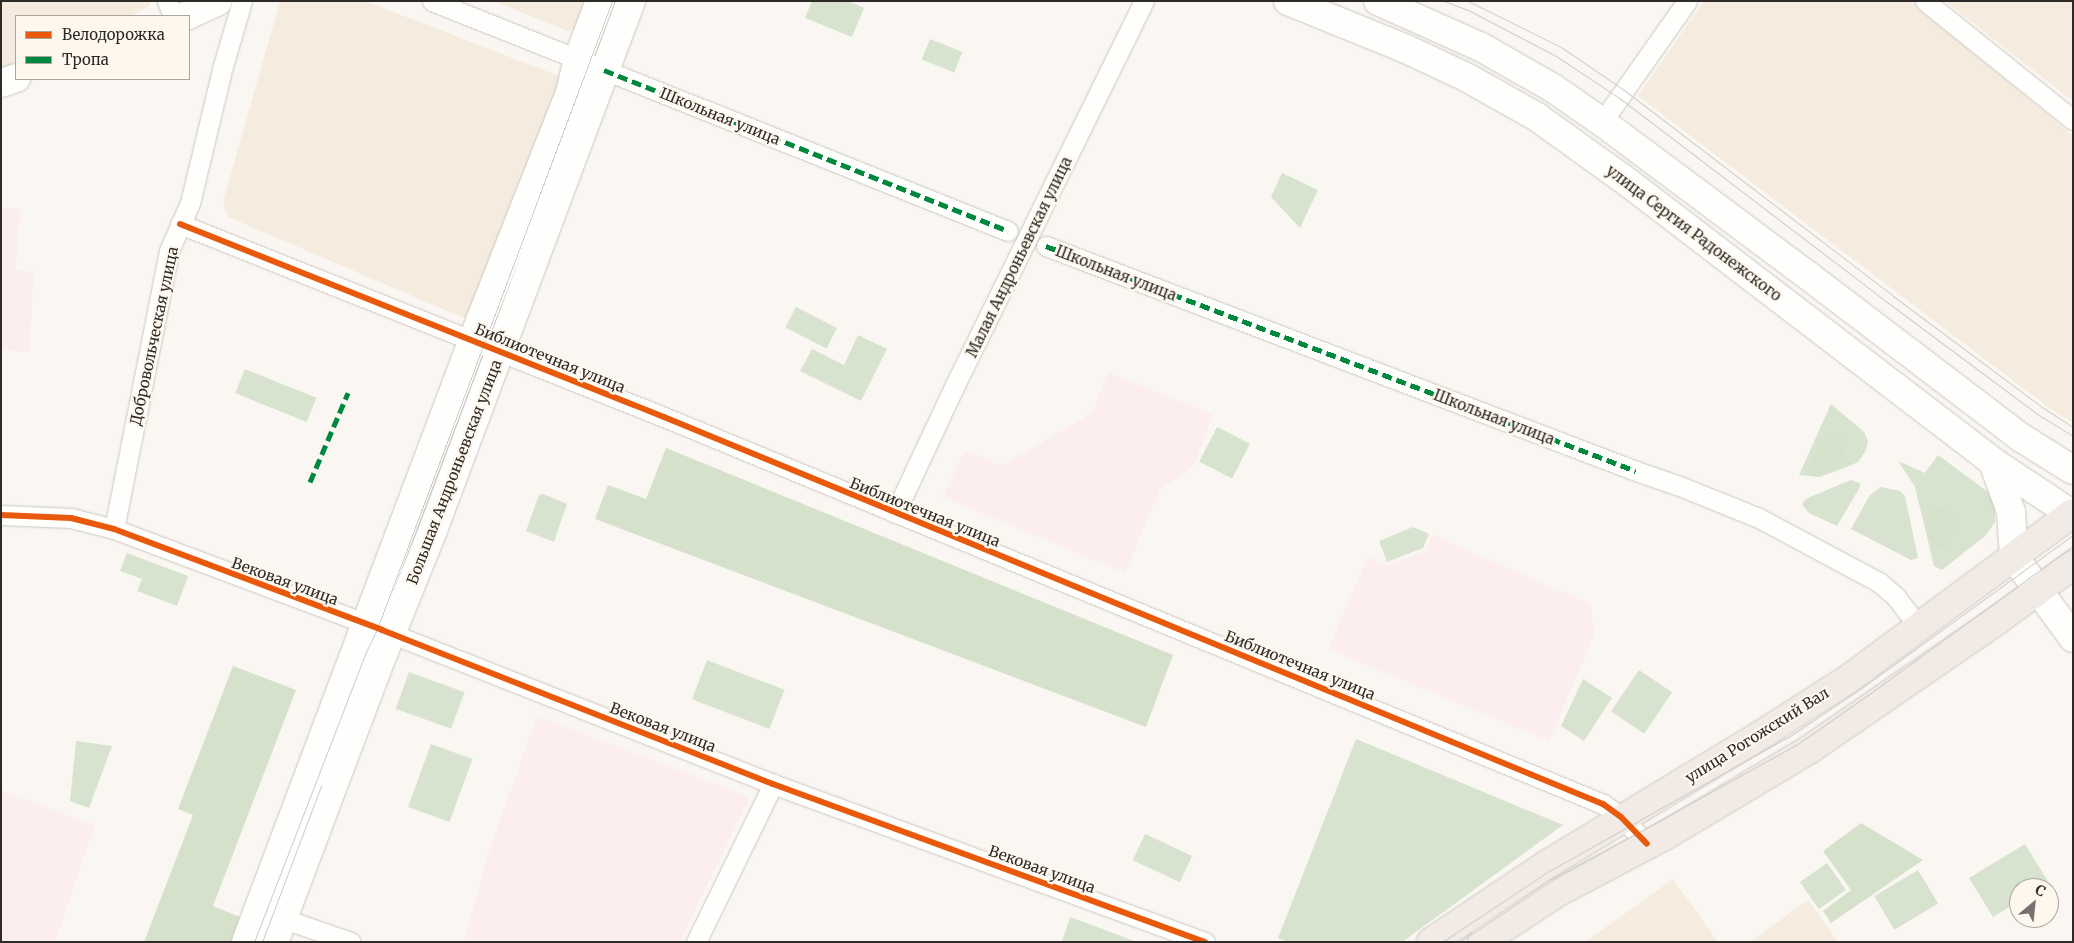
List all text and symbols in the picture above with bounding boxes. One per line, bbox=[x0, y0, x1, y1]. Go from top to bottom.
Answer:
legend bbox=[15, 15, 190, 80]
text: Велодорожка bbox=[62, 25, 165, 44]
text: Тропа bbox=[62, 50, 109, 69]
street label: Школьная улица bbox=[657, 84, 783, 148]
street label: Малая Андроньевская улица bbox=[963, 154, 1075, 360]
street label: улица Сергия Радонежского bbox=[1603, 161, 1785, 305]
street label: Школьная улица bbox=[1053, 242, 1179, 304]
street label: Добровольческая улица bbox=[126, 245, 182, 427]
street label: Библиотечная улица bbox=[472, 320, 628, 396]
street label: Большая Андроньевская улица bbox=[403, 357, 505, 587]
street label: Школьная улица bbox=[1431, 386, 1557, 448]
street label: Библиотечная улица bbox=[847, 474, 1003, 550]
street label: Вековая улица bbox=[229, 553, 341, 609]
street label: Библиотечная улица bbox=[1222, 627, 1378, 703]
street label: улица Рогожский Вал bbox=[1682, 683, 1832, 787]
street label: Вековая улица bbox=[608, 699, 718, 755]
street label: Вековая улица bbox=[986, 841, 1098, 897]
north arrow bbox=[2009, 878, 2059, 928]
text: С bbox=[2032, 881, 2049, 901]

